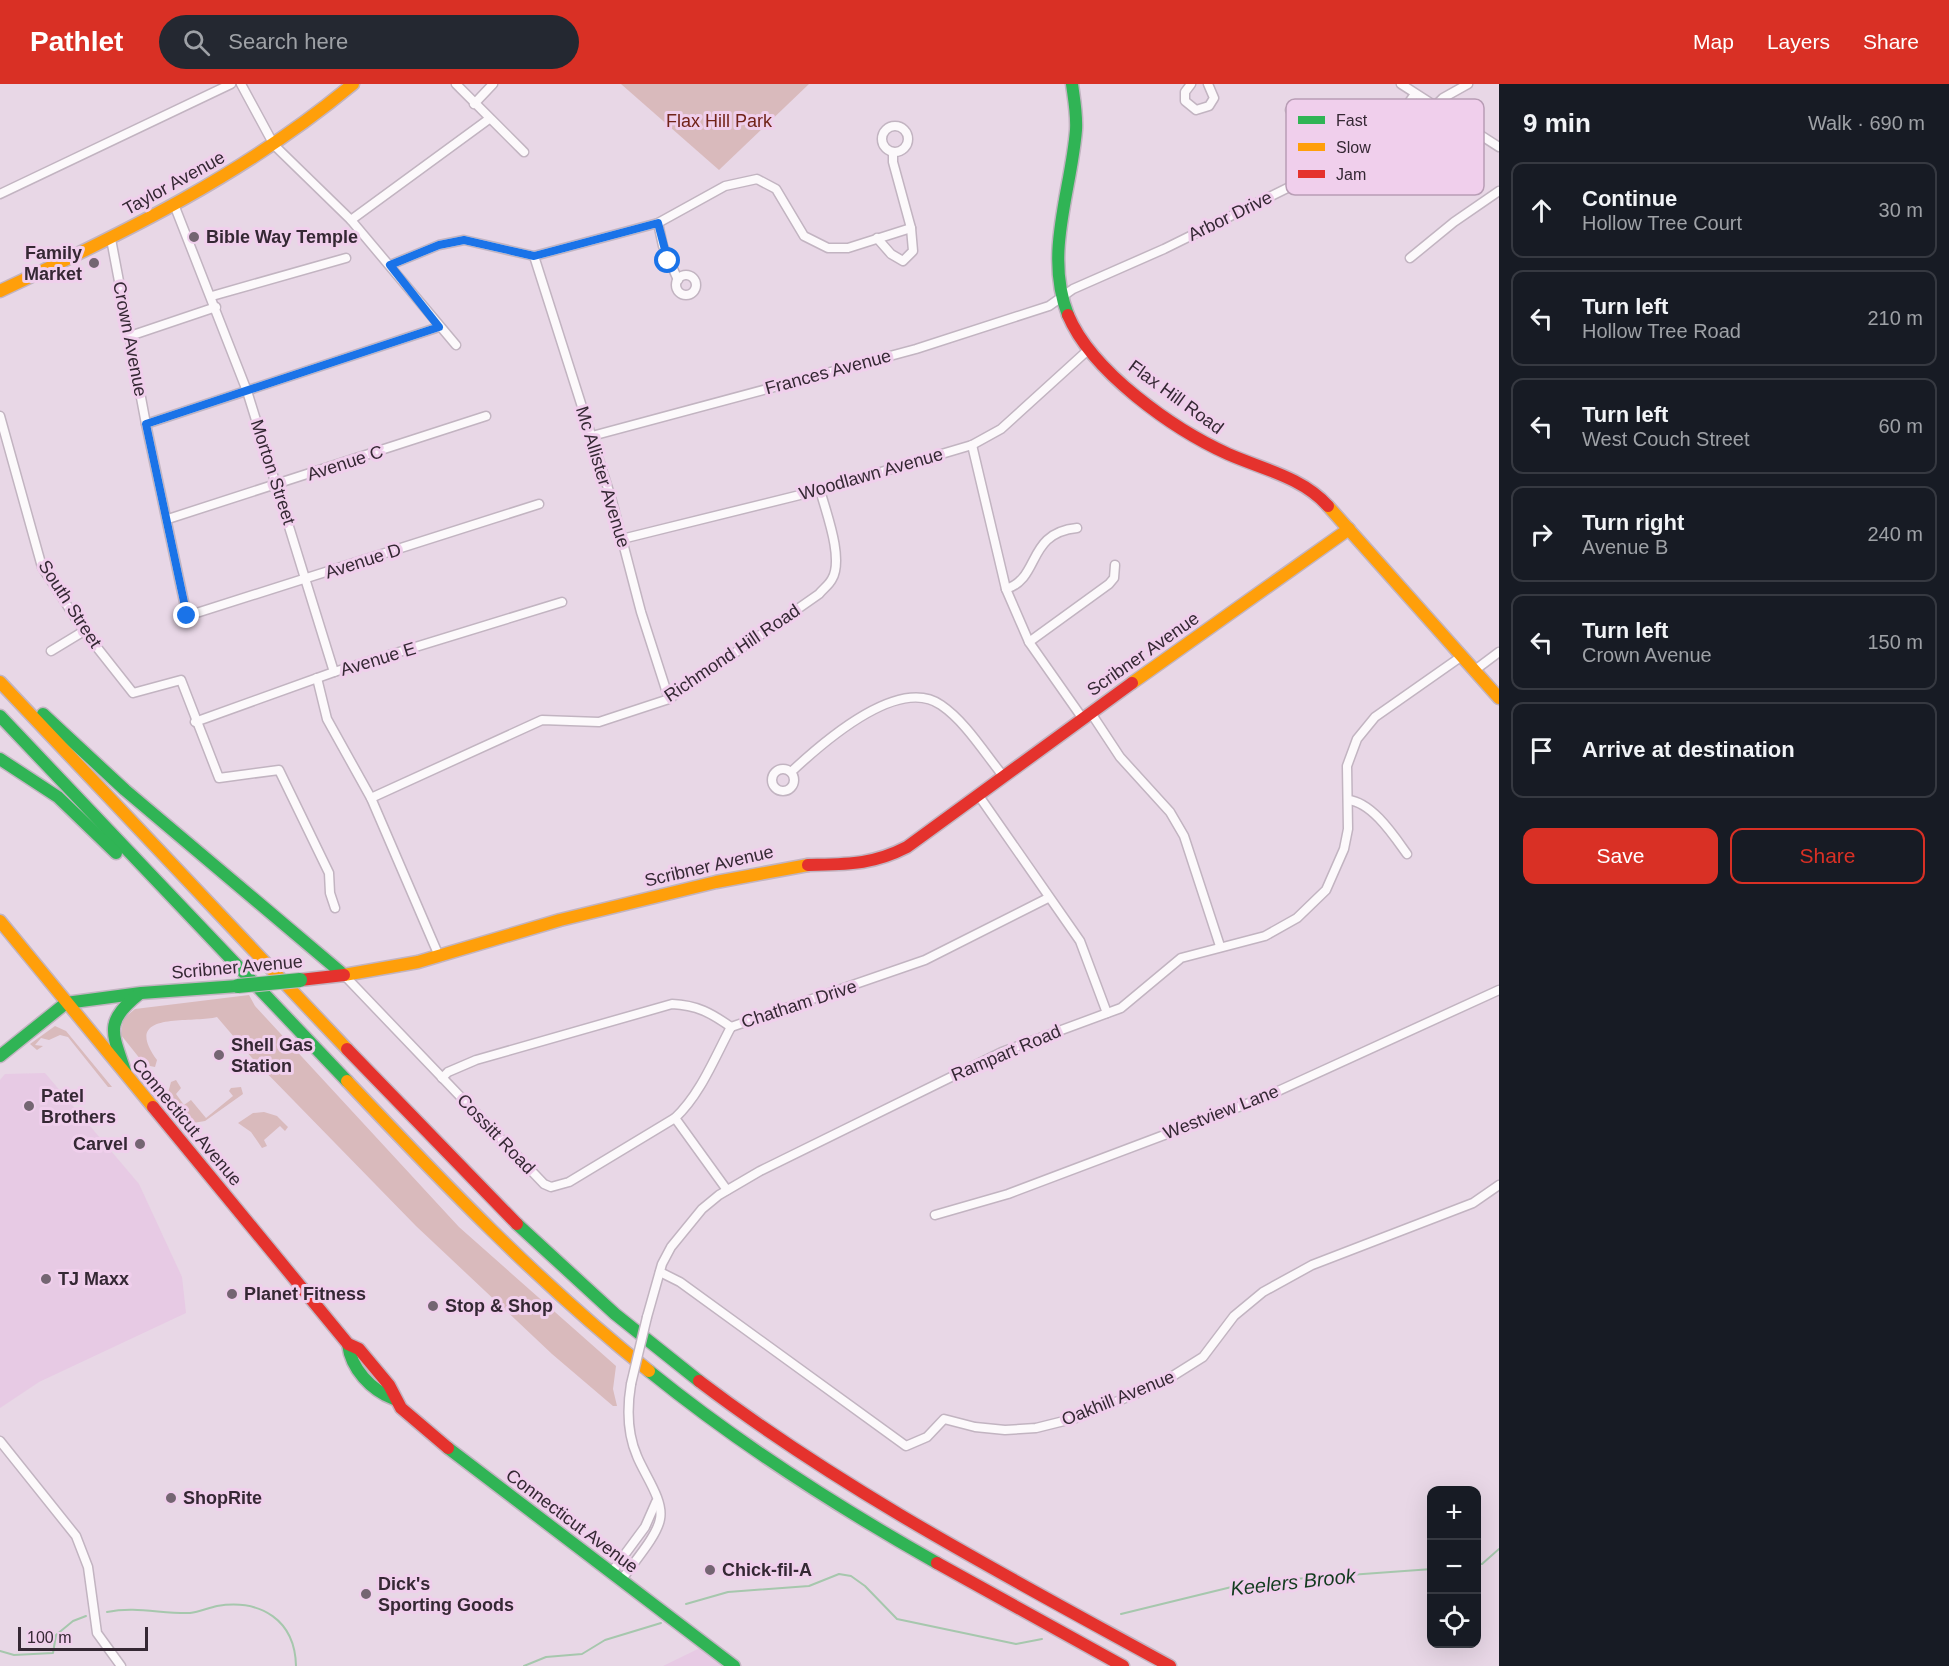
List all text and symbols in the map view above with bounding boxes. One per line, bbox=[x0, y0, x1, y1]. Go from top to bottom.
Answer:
search box bbox=[159, 15, 579, 69]
text: Pathlet bbox=[30, 26, 123, 57]
icon: search bbox=[180, 26, 213, 59]
text: Search here bbox=[228, 29, 348, 54]
text: Map bbox=[1693, 30, 1734, 53]
text: Layers bbox=[1767, 30, 1830, 53]
text: Share bbox=[1863, 30, 1919, 53]
legend bbox=[1286, 99, 1484, 195]
text: 9 min bbox=[1523, 108, 1591, 138]
park label: Flax Hill Park bbox=[666, 111, 773, 131]
text: Fast bbox=[1336, 112, 1368, 129]
text: Walk · 690 m bbox=[1808, 112, 1925, 134]
text: Slow bbox=[1336, 139, 1371, 156]
street label: Taylor Avenue bbox=[120, 147, 228, 219]
text: Jam bbox=[1336, 166, 1366, 183]
text: Continue bbox=[1582, 186, 1677, 211]
street label: Arbor Drive bbox=[1185, 187, 1275, 245]
icon: ahead bbox=[1525, 194, 1558, 227]
text: 30 m bbox=[1879, 199, 1923, 221]
text: Hollow Tree Court bbox=[1582, 212, 1742, 234]
place label: Bible Way Temple bbox=[206, 227, 358, 247]
marker: Bible Way Temple bbox=[187, 230, 201, 244]
place label: Family Market bbox=[24, 243, 82, 284]
route start bbox=[654, 247, 680, 273]
marker: Family Market bbox=[87, 256, 101, 270]
street label: Crown Avenue bbox=[109, 280, 151, 398]
text: Turn left bbox=[1582, 294, 1668, 319]
icon: left bbox=[1525, 302, 1558, 335]
text: 210 m bbox=[1867, 307, 1923, 329]
text: Hollow Tree Road bbox=[1582, 320, 1741, 342]
street label: Frances Avenue bbox=[763, 346, 893, 398]
street label: Flax Hill Road bbox=[1125, 356, 1227, 438]
text: Turn left bbox=[1582, 402, 1668, 427]
street label: Mc Allister Avenue bbox=[572, 404, 634, 550]
icon: left bbox=[1525, 410, 1558, 443]
text: 60 m bbox=[1879, 415, 1923, 437]
street label: Morton Street bbox=[247, 417, 299, 527]
text: West Couch Street bbox=[1582, 428, 1749, 450]
street label: Avenue C bbox=[304, 441, 386, 485]
street label: Woodlawn Avenue bbox=[797, 444, 945, 504]
text: Turn right bbox=[1582, 510, 1684, 535]
icon: right bbox=[1525, 518, 1558, 551]
text: 240 m bbox=[1867, 523, 1923, 545]
text: Avenue B bbox=[1582, 536, 1668, 558]
street label: Avenue D bbox=[322, 539, 404, 583]
street label: South Street bbox=[34, 557, 106, 651]
street label: Richmond Hill Road bbox=[660, 600, 804, 706]
route end bbox=[173, 602, 199, 628]
street label: Scribner Avenue bbox=[1083, 608, 1203, 700]
text: Turn left bbox=[1582, 618, 1668, 643]
icon: left bbox=[1525, 626, 1558, 659]
text: 150 m bbox=[1867, 631, 1923, 653]
street label: Avenue E bbox=[338, 638, 418, 680]
text: Crown Avenue bbox=[1582, 644, 1712, 666]
icon: arrive bbox=[1525, 734, 1558, 767]
text: Arrive at destination bbox=[1582, 737, 1795, 762]
button: Save bbox=[1523, 828, 1718, 884]
button: Share bbox=[1730, 828, 1925, 884]
street label: Scribner Avenue bbox=[643, 841, 775, 891]
street label: Scribner Avenue bbox=[170, 951, 304, 983]
street label: Chatham Drive bbox=[739, 976, 859, 1032]
street label: Rampart Road bbox=[948, 1021, 1064, 1085]
place label: Shell Gas Station bbox=[231, 1035, 313, 1076]
marker: Shell Gas Station bbox=[212, 1048, 226, 1062]
street label: Connecticut Avenue bbox=[128, 1054, 246, 1190]
street label: Westview Lane bbox=[1161, 1081, 1281, 1143]
place label: Patel Brothers bbox=[41, 1086, 116, 1127]
street label: Cossitt Road bbox=[453, 1090, 539, 1178]
marker: Patel Brothers bbox=[22, 1099, 36, 1113]
place label: Carvel bbox=[73, 1134, 128, 1154]
marker: Carvel bbox=[133, 1137, 147, 1151]
place label: TJ Maxx bbox=[58, 1269, 129, 1289]
marker: TJ Maxx bbox=[39, 1272, 53, 1286]
place label: Planet Fitness bbox=[244, 1284, 366, 1304]
marker: Planet Fitness bbox=[225, 1287, 239, 1301]
place label: Stop & Shop bbox=[445, 1296, 553, 1316]
marker: Stop & Shop bbox=[426, 1299, 440, 1313]
street label: Oakhill Avenue bbox=[1059, 1366, 1177, 1430]
street label: Connecticut Avenue bbox=[502, 1465, 642, 1577]
map controls bbox=[1427, 1486, 1481, 1648]
button: + bbox=[1427, 1486, 1481, 1540]
place label: ShopRite bbox=[183, 1488, 262, 1508]
marker: ShopRite bbox=[164, 1491, 178, 1505]
button: − bbox=[1427, 1540, 1481, 1594]
place label: Chick-fil-A bbox=[722, 1560, 812, 1580]
marker: Chick-fil-A bbox=[703, 1563, 717, 1577]
water label: Keelers Brook bbox=[1229, 1564, 1358, 1600]
place label: Dick's Sporting Goods bbox=[378, 1574, 514, 1615]
marker: Dick's Sporting Goods bbox=[359, 1587, 373, 1601]
button: locate bbox=[1427, 1594, 1481, 1648]
scale bar bbox=[18, 1624, 148, 1652]
text: 100 m bbox=[27, 1629, 71, 1646]

